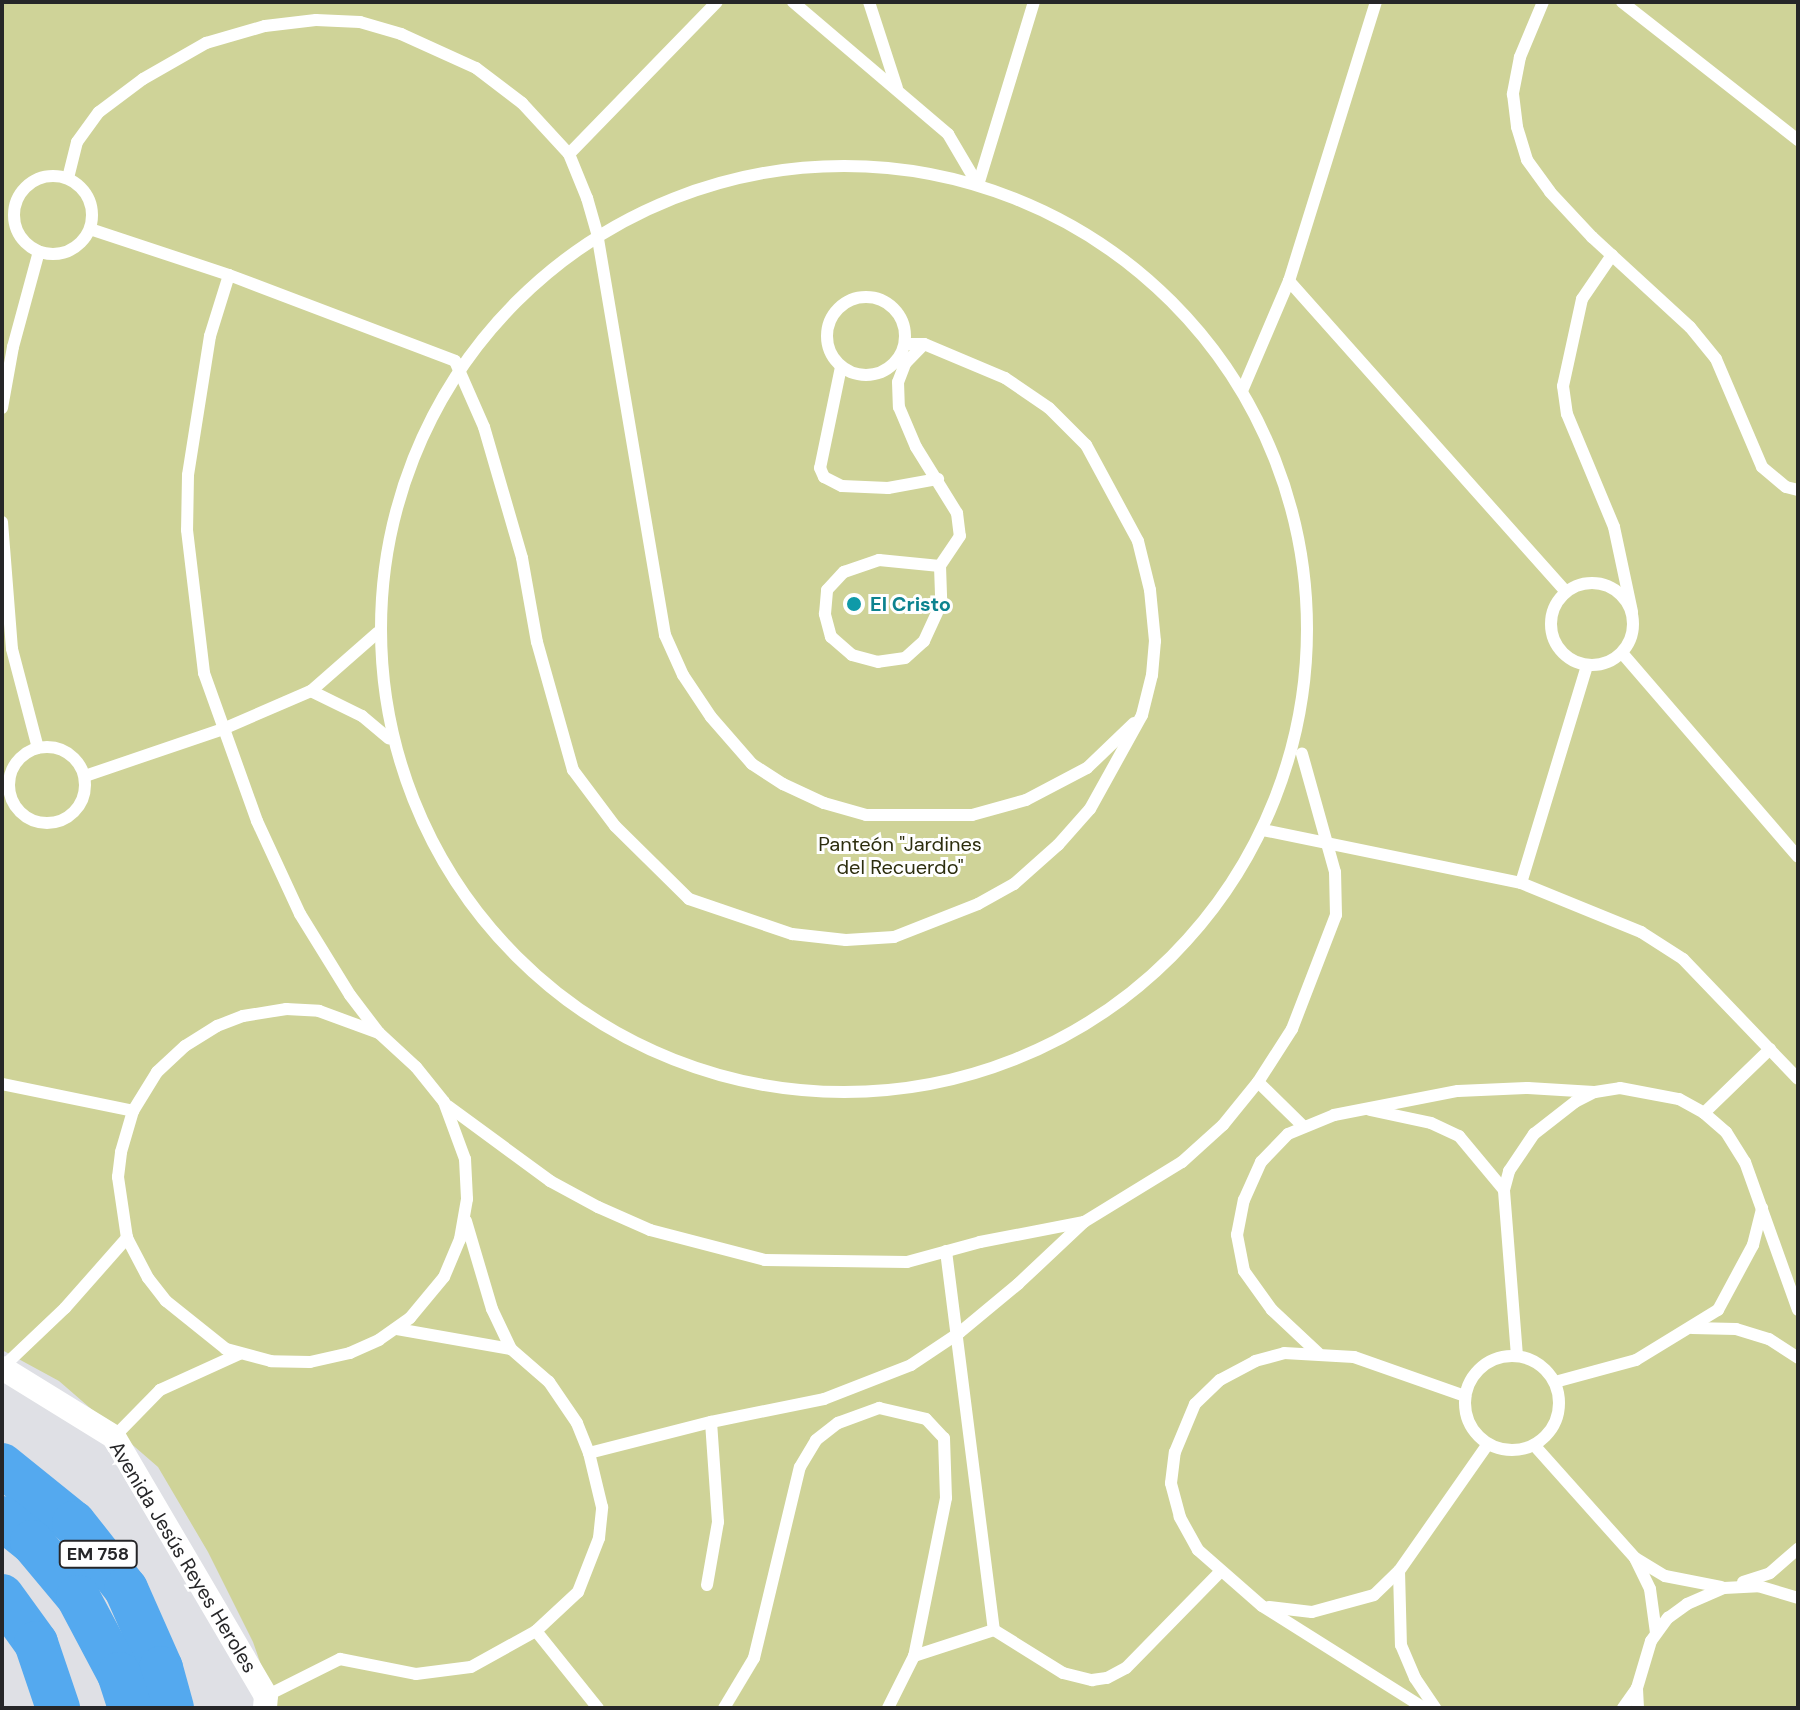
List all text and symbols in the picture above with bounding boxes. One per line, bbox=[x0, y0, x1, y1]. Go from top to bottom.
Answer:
place label: El Cristo bbox=[870, 592, 951, 616]
marker: El Cristo bbox=[845, 595, 863, 613]
park label: Panteón "Jardines del Recuerdo" bbox=[818, 832, 982, 879]
street label: Avenida Jesús Reyes Heroles bbox=[104, 1437, 262, 1677]
road number: EM 758 bbox=[58, 1540, 138, 1568]

